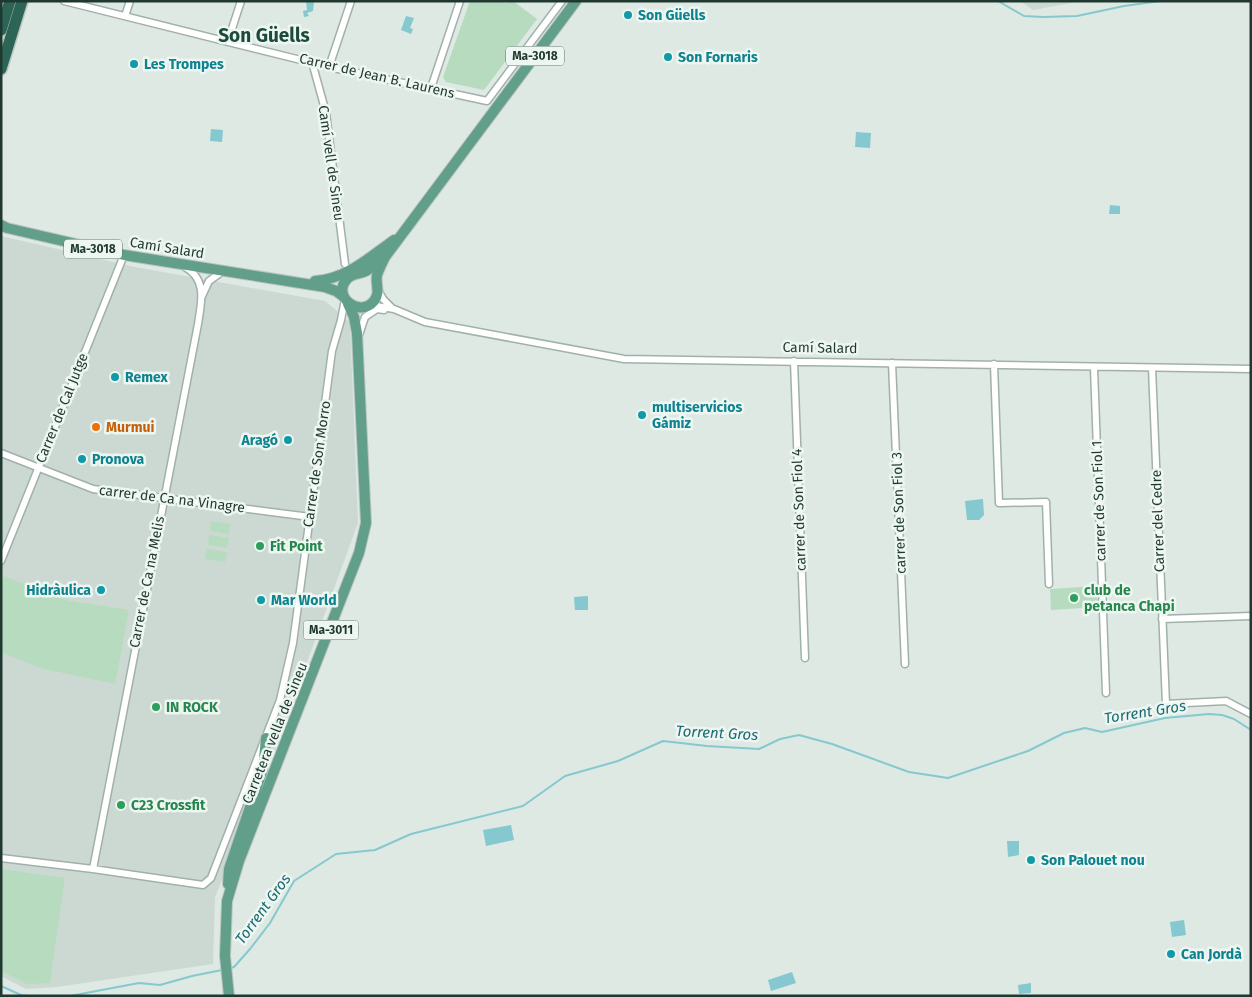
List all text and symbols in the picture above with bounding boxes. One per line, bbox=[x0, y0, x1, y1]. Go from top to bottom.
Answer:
place label: Son Güells bbox=[638, 7, 706, 24]
marker: Son Güells bbox=[622, 9, 634, 21]
district label: Son Güells bbox=[218, 24, 310, 47]
road number: Ma-3018 bbox=[506, 46, 564, 66]
place label: Son Fornaris bbox=[678, 49, 758, 66]
street label: Carrer de Jean B. Laurens bbox=[298, 50, 457, 102]
marker: Son Fornaris bbox=[662, 51, 674, 63]
place label: Les Trompes bbox=[144, 56, 224, 73]
marker: Les Trompes bbox=[128, 58, 140, 70]
street label: Camí vell de Sineu bbox=[314, 104, 348, 222]
street label: Camí Salard bbox=[129, 234, 205, 262]
road number: Ma-3018 bbox=[64, 240, 122, 258]
street label: Camí Salard bbox=[782, 339, 858, 357]
street label: Carrer de Cal Jutge bbox=[32, 351, 92, 465]
place label: Remex bbox=[125, 369, 169, 386]
marker: Remex bbox=[109, 371, 121, 383]
place label: multiservicios Gámiz bbox=[652, 399, 742, 432]
street label: Carrer de Son Morro bbox=[300, 400, 334, 528]
marker: multiservicios Gámiz bbox=[636, 409, 648, 421]
place label: Murmui bbox=[106, 419, 154, 436]
marker: Murmui bbox=[90, 421, 102, 433]
place label: Aragó bbox=[241, 432, 278, 449]
marker: Aragó bbox=[282, 434, 294, 446]
street label: carrer de Son Fiol 1 bbox=[1088, 440, 1110, 562]
street label: carrer de Son Fiol 4 bbox=[788, 448, 810, 572]
place label: Pronova bbox=[92, 451, 145, 468]
street label: carrer de Son Fiol 3 bbox=[888, 452, 910, 574]
marker: Pronova bbox=[76, 453, 88, 465]
street label: Carrer del Cedre bbox=[1148, 470, 1168, 572]
street label: carrer de Ca na Vinagre bbox=[98, 482, 246, 516]
street label: Carrer de Ca na Melis bbox=[126, 514, 168, 649]
place label: Fit Point bbox=[270, 538, 323, 555]
marker: Fit Point bbox=[254, 540, 266, 552]
place label: Hidràulica bbox=[26, 582, 91, 599]
place label: club de petanca Chapi bbox=[1084, 582, 1175, 615]
marker: Hidràulica bbox=[95, 584, 107, 596]
place label: Mar World bbox=[271, 592, 337, 609]
marker: club de petanca Chapi bbox=[1068, 592, 1080, 604]
marker: Mar World bbox=[255, 594, 267, 606]
road number: Ma-3011 bbox=[304, 620, 358, 640]
street label: Carretera vella de Sineu bbox=[239, 660, 311, 806]
water label: Torrent Gros bbox=[1103, 697, 1187, 727]
place label: IN ROCK bbox=[166, 699, 219, 716]
marker: IN ROCK bbox=[150, 701, 162, 713]
water label: Torrent Gros bbox=[675, 722, 759, 744]
place label: C23 Crossfit bbox=[131, 797, 206, 814]
marker: C23 Crossfit bbox=[115, 799, 127, 811]
place label: Son Palouet nou bbox=[1041, 852, 1145, 869]
marker: Son Palouet nou bbox=[1025, 854, 1037, 866]
water label: Torrent Gros bbox=[232, 870, 295, 948]
place label: Can Jordà bbox=[1181, 946, 1242, 963]
marker: Can Jordà bbox=[1165, 948, 1177, 960]

